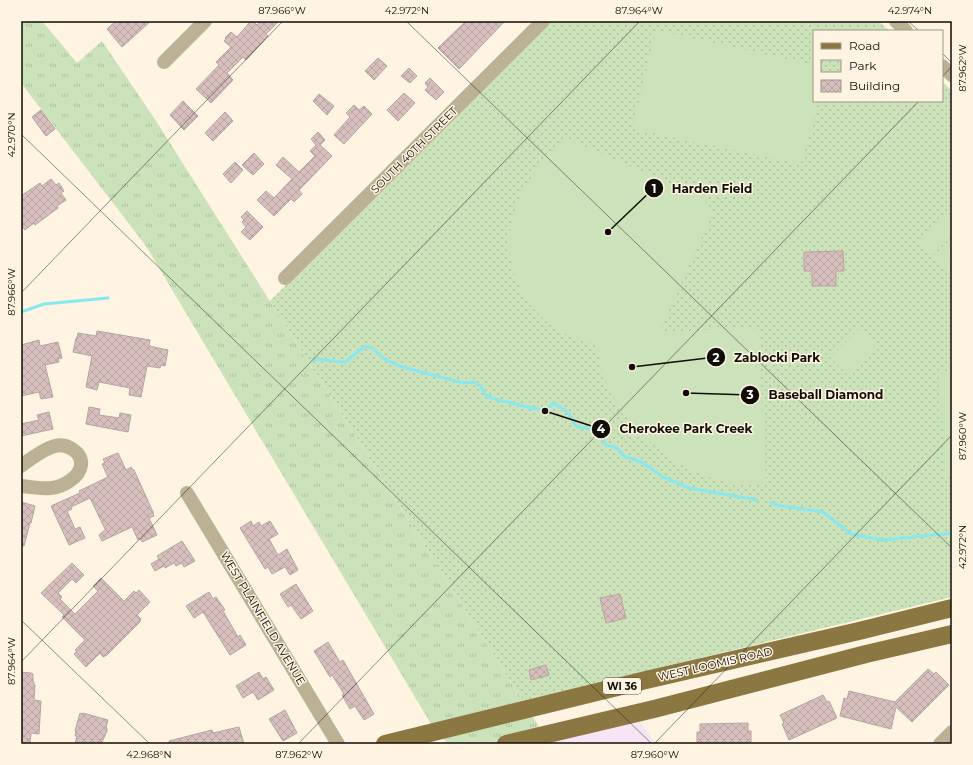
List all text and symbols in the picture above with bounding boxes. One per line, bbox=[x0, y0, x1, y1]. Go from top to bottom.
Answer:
text: 87.966°W bbox=[258, 4, 306, 17]
text: 42.972°N bbox=[385, 4, 429, 17]
text: 87.964°W bbox=[615, 4, 663, 17]
text: 42.974°N bbox=[888, 4, 932, 17]
legend bbox=[813, 30, 943, 102]
text: Road bbox=[849, 38, 880, 53]
text: 87.962°W bbox=[956, 44, 969, 92]
text: Park bbox=[849, 58, 877, 73]
text: Building bbox=[849, 78, 900, 93]
street label: SOUTH 40TH STREET bbox=[368, 103, 461, 196]
text: 42.970°N bbox=[5, 112, 18, 158]
callout: Harden Field bbox=[644, 176, 760, 200]
text: 1 bbox=[652, 181, 656, 196]
text: Harden Field bbox=[672, 181, 752, 196]
text: 87.966°W bbox=[5, 268, 18, 316]
callout: Zablocki Park bbox=[706, 345, 828, 369]
text: 2 bbox=[712, 350, 720, 365]
text: Zablocki Park bbox=[734, 350, 820, 365]
callout: Baseball Diamond bbox=[740, 383, 891, 407]
text: 3 bbox=[745, 387, 754, 402]
text: Baseball Diamond bbox=[769, 387, 883, 402]
text: 87.960°W bbox=[956, 412, 969, 460]
callout: Cherokee Park Creek bbox=[591, 417, 760, 441]
text: 4 bbox=[597, 421, 606, 436]
text: Cherokee Park Creek bbox=[620, 421, 753, 436]
text: 42.972°N bbox=[956, 525, 969, 569]
street label: WEST PLAINFIELD AVENUE bbox=[218, 549, 308, 687]
text: 87.964°W bbox=[5, 637, 18, 685]
street label: WEST LOOMIS ROAD bbox=[656, 644, 774, 684]
road number: WI 36 bbox=[603, 678, 641, 694]
text: 42.968°N bbox=[126, 748, 172, 761]
text: 87.962°W bbox=[275, 748, 323, 761]
text: 87.960°W bbox=[631, 748, 679, 761]

